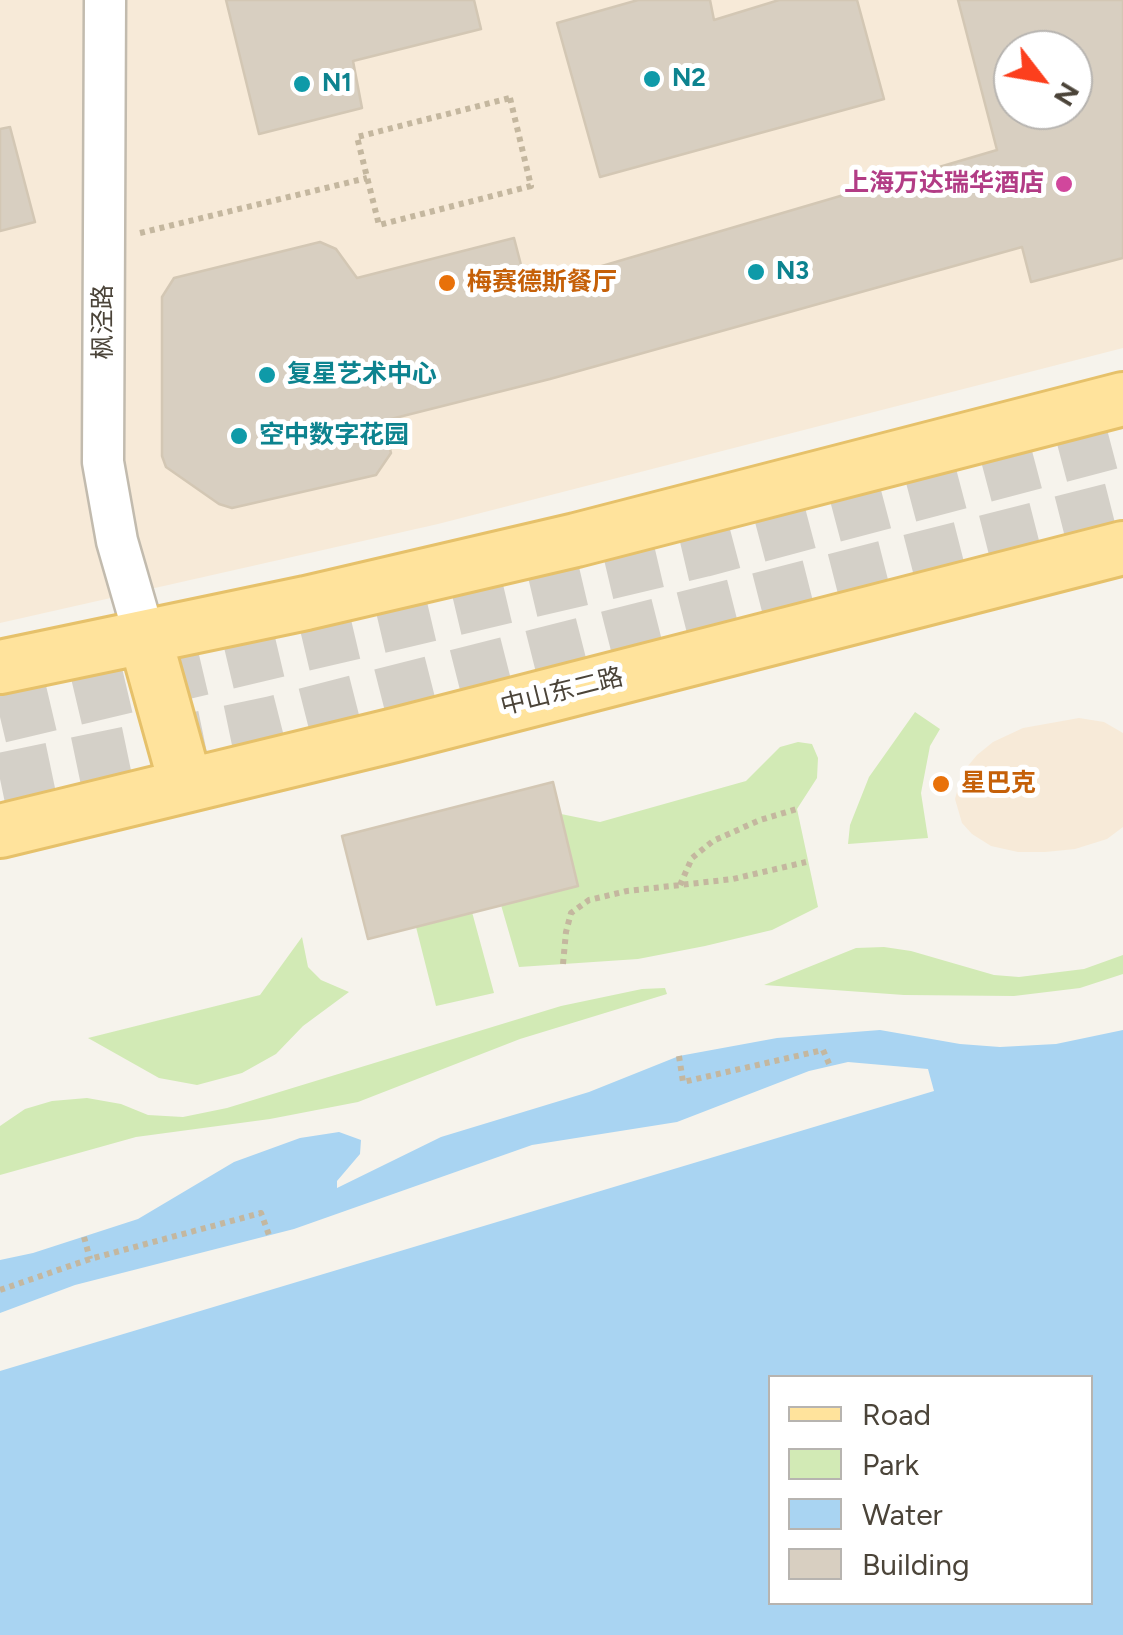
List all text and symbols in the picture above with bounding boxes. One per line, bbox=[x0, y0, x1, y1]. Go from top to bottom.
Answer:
north arrow bbox=[993, 30, 1093, 130]
place label: N2 bbox=[672, 64, 706, 94]
marker: N2 bbox=[641, 68, 663, 90]
place label: N1 bbox=[322, 69, 352, 99]
marker: N1 bbox=[291, 73, 313, 95]
text: N bbox=[1047, 76, 1087, 112]
place label: 上海万达瑞华酒店 bbox=[844, 169, 1044, 199]
marker: 上海万达瑞华酒店 bbox=[1053, 173, 1075, 195]
place label: N3 bbox=[776, 257, 809, 287]
marker: N3 bbox=[745, 261, 767, 283]
place label: 梅赛德斯餐厅 bbox=[467, 268, 617, 298]
marker: 梅赛德斯餐厅 bbox=[436, 272, 458, 294]
street label: 枫泾路 bbox=[89, 285, 119, 359]
place label: 复星艺术中心 bbox=[287, 360, 437, 390]
marker: 复星艺术中心 bbox=[256, 364, 278, 386]
place label: 空中数字花园 bbox=[259, 421, 409, 451]
marker: 空中数字花园 bbox=[228, 425, 250, 447]
street label: 中山东二路 bbox=[498, 662, 626, 722]
place label: 星巴克 bbox=[961, 769, 1036, 799]
marker: 星巴克 bbox=[930, 773, 952, 795]
legend bbox=[768, 1375, 1093, 1605]
text: Road bbox=[862, 1396, 931, 1433]
text: Park bbox=[862, 1446, 919, 1483]
text: Water bbox=[862, 1496, 943, 1533]
text: Building bbox=[862, 1546, 970, 1583]

